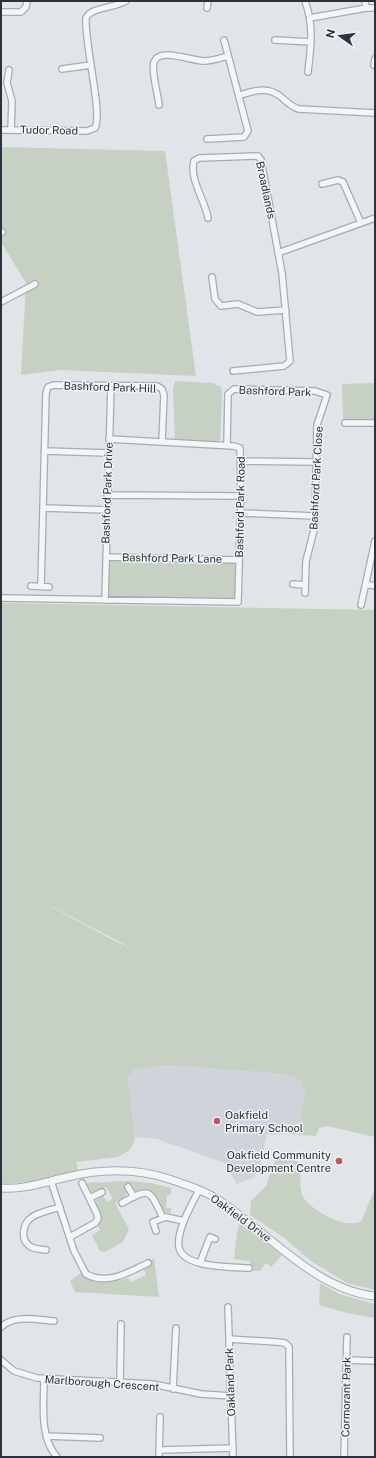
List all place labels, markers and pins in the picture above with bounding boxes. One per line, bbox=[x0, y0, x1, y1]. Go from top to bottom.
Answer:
place label: Oakfield Primary School bbox=[225, 1109, 303, 1134]
marker: Oakfield Primary School bbox=[212, 1116, 222, 1126]
place label: Oakfield Community Development Centre bbox=[226, 1149, 331, 1174]
marker: Oakfield Community Development Centre bbox=[334, 1156, 344, 1166]

